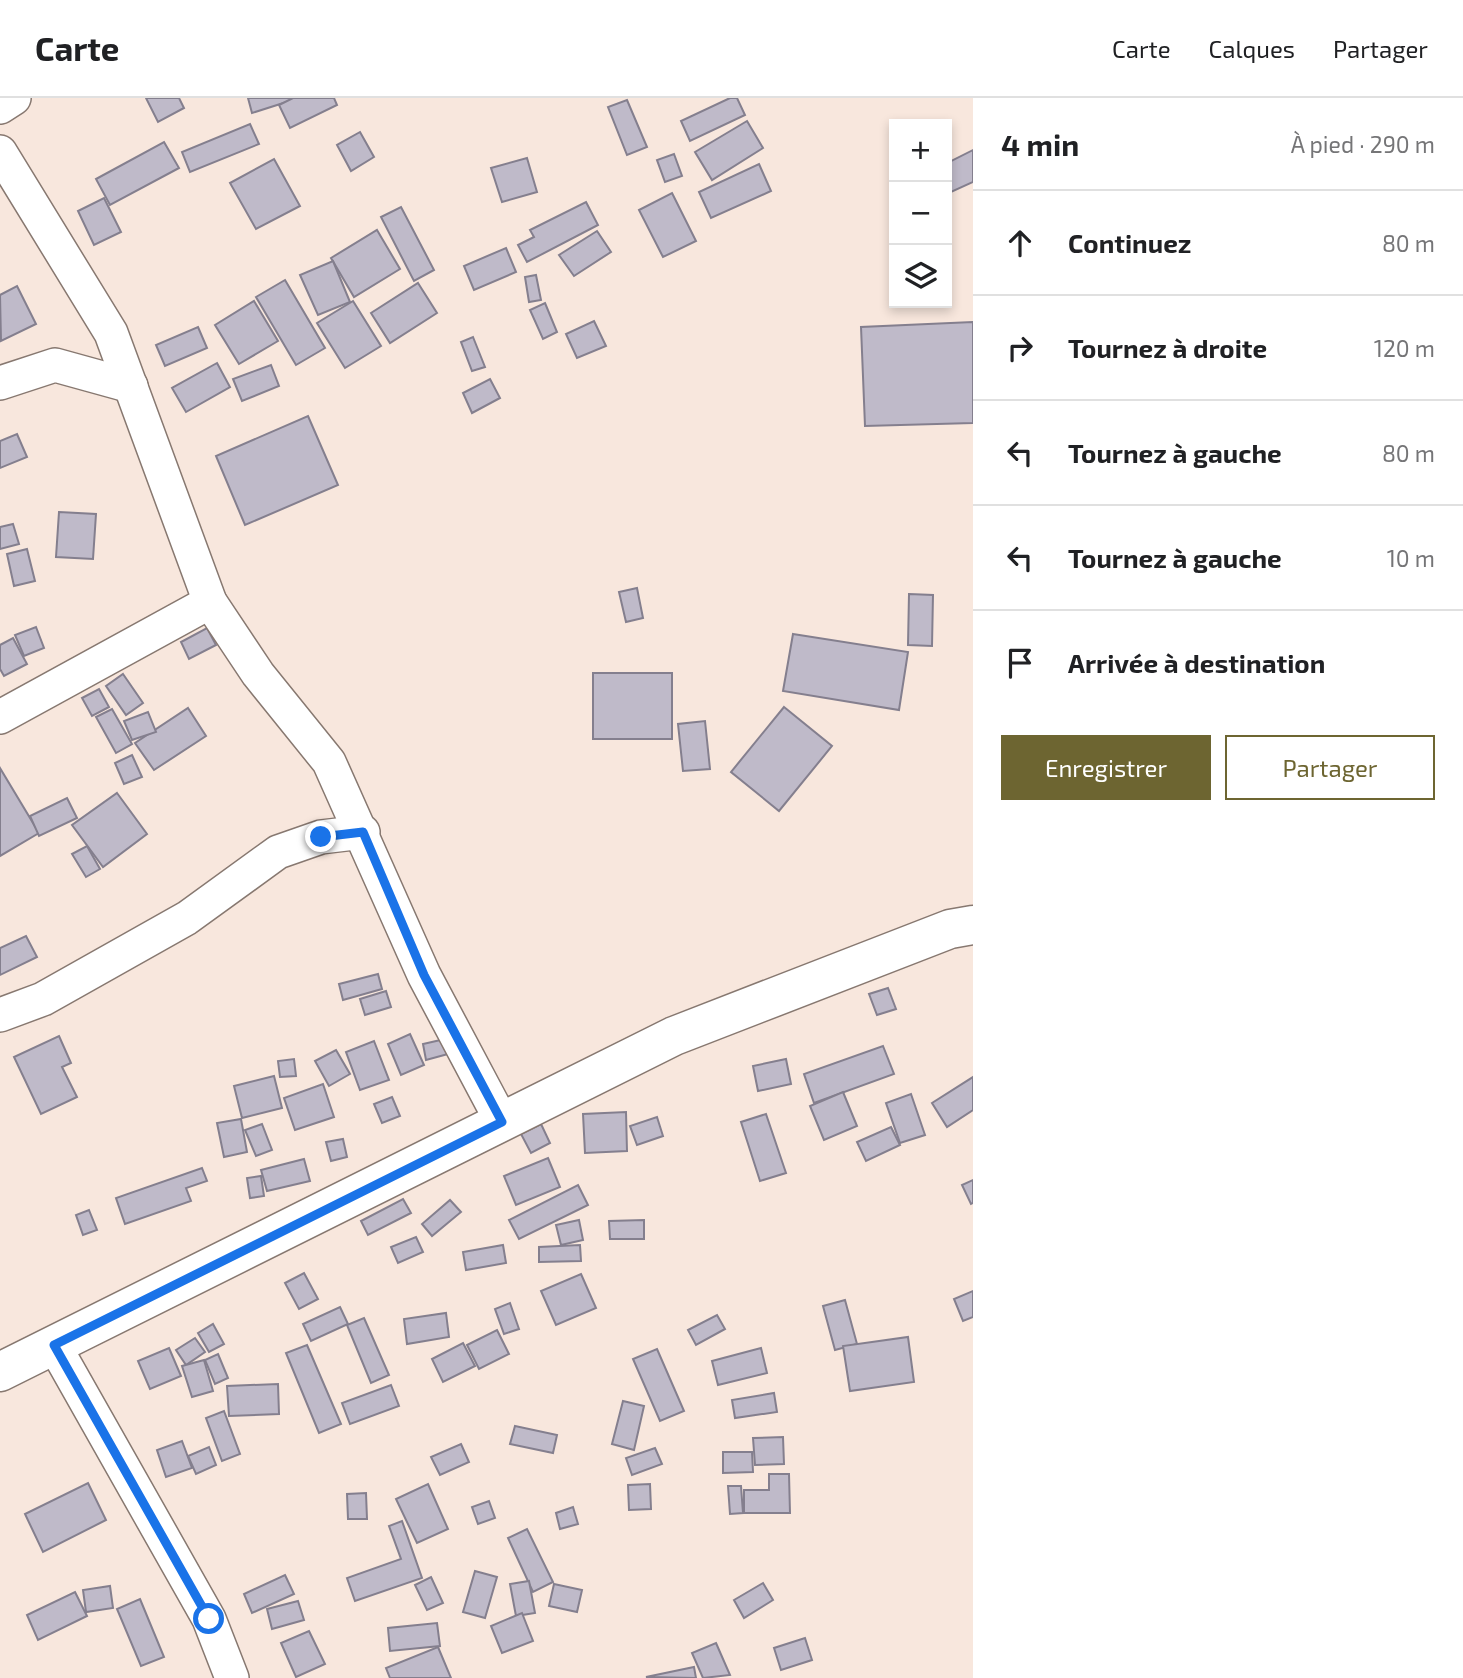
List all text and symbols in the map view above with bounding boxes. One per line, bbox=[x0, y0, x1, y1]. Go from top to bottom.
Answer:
text: Carte bbox=[35, 28, 119, 68]
text: Carte bbox=[1112, 34, 1171, 63]
text: Calques bbox=[1209, 34, 1295, 63]
text: Partager bbox=[1333, 34, 1428, 63]
map controls bbox=[889, 119, 952, 308]
button: + bbox=[889, 119, 952, 182]
text: 4 min bbox=[1001, 126, 1079, 162]
text: À pied · 290 m bbox=[1291, 130, 1435, 158]
button: − bbox=[889, 182, 952, 245]
icon: ahead bbox=[1001, 224, 1039, 262]
text: Continuez bbox=[1068, 227, 1191, 258]
text: 80 m bbox=[1382, 229, 1435, 257]
button: layers bbox=[889, 245, 952, 308]
icon: right bbox=[1001, 329, 1039, 367]
text: Tournez à droite bbox=[1068, 332, 1267, 363]
text: 120 m bbox=[1374, 334, 1435, 362]
icon: left bbox=[1001, 434, 1039, 472]
text: Tournez à gauche bbox=[1068, 437, 1282, 468]
text: 80 m bbox=[1382, 439, 1435, 467]
icon: left bbox=[1001, 539, 1039, 577]
text: Tournez à gauche bbox=[1068, 542, 1282, 573]
text: 10 m bbox=[1387, 544, 1435, 572]
icon: arrive bbox=[1001, 644, 1039, 682]
text: Arrivée à destination bbox=[1068, 647, 1325, 678]
button: Enregistrer bbox=[1001, 735, 1211, 800]
button: Partager bbox=[1225, 735, 1435, 800]
route end bbox=[305, 821, 336, 852]
route start bbox=[193, 1603, 224, 1634]

